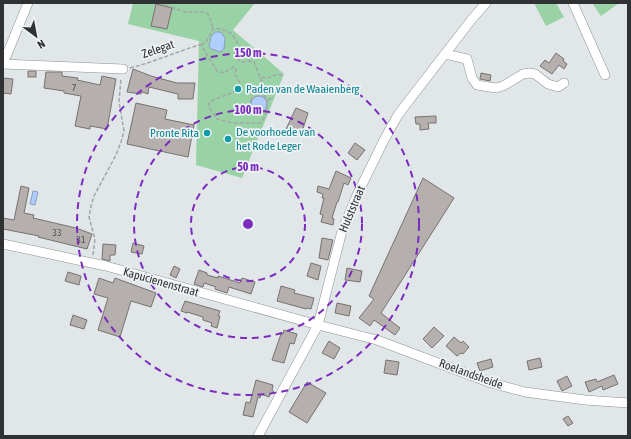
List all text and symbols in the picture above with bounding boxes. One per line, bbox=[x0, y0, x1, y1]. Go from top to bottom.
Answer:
north arrow bbox=[16, 16, 56, 56]
street label: Zelegat bbox=[140, 37, 177, 61]
text: N bbox=[35, 38, 47, 51]
text: 150 m bbox=[234, 46, 262, 60]
house number: 7 bbox=[72, 82, 77, 93]
place label: Paden van de Waaienberg bbox=[246, 82, 360, 96]
marker: Paden van de Waaienberg bbox=[233, 84, 243, 94]
text: 100 m bbox=[234, 103, 262, 117]
place label: De voorhoede van het Rode Leger bbox=[236, 125, 315, 153]
place label: Pronte Rita bbox=[150, 126, 199, 140]
marker: Pronte Rita bbox=[202, 128, 212, 138]
marker: De voorhoede van het Rode Leger bbox=[223, 134, 233, 144]
text: 50 m bbox=[237, 160, 259, 174]
street label: Hulststraat bbox=[336, 183, 368, 234]
centre of rings bbox=[241, 217, 255, 231]
house number: 33 bbox=[52, 227, 62, 238]
house number: 31 bbox=[76, 234, 86, 245]
street label: Kapucienenstraat bbox=[122, 265, 201, 300]
street label: Roelandsheide bbox=[437, 356, 505, 392]

